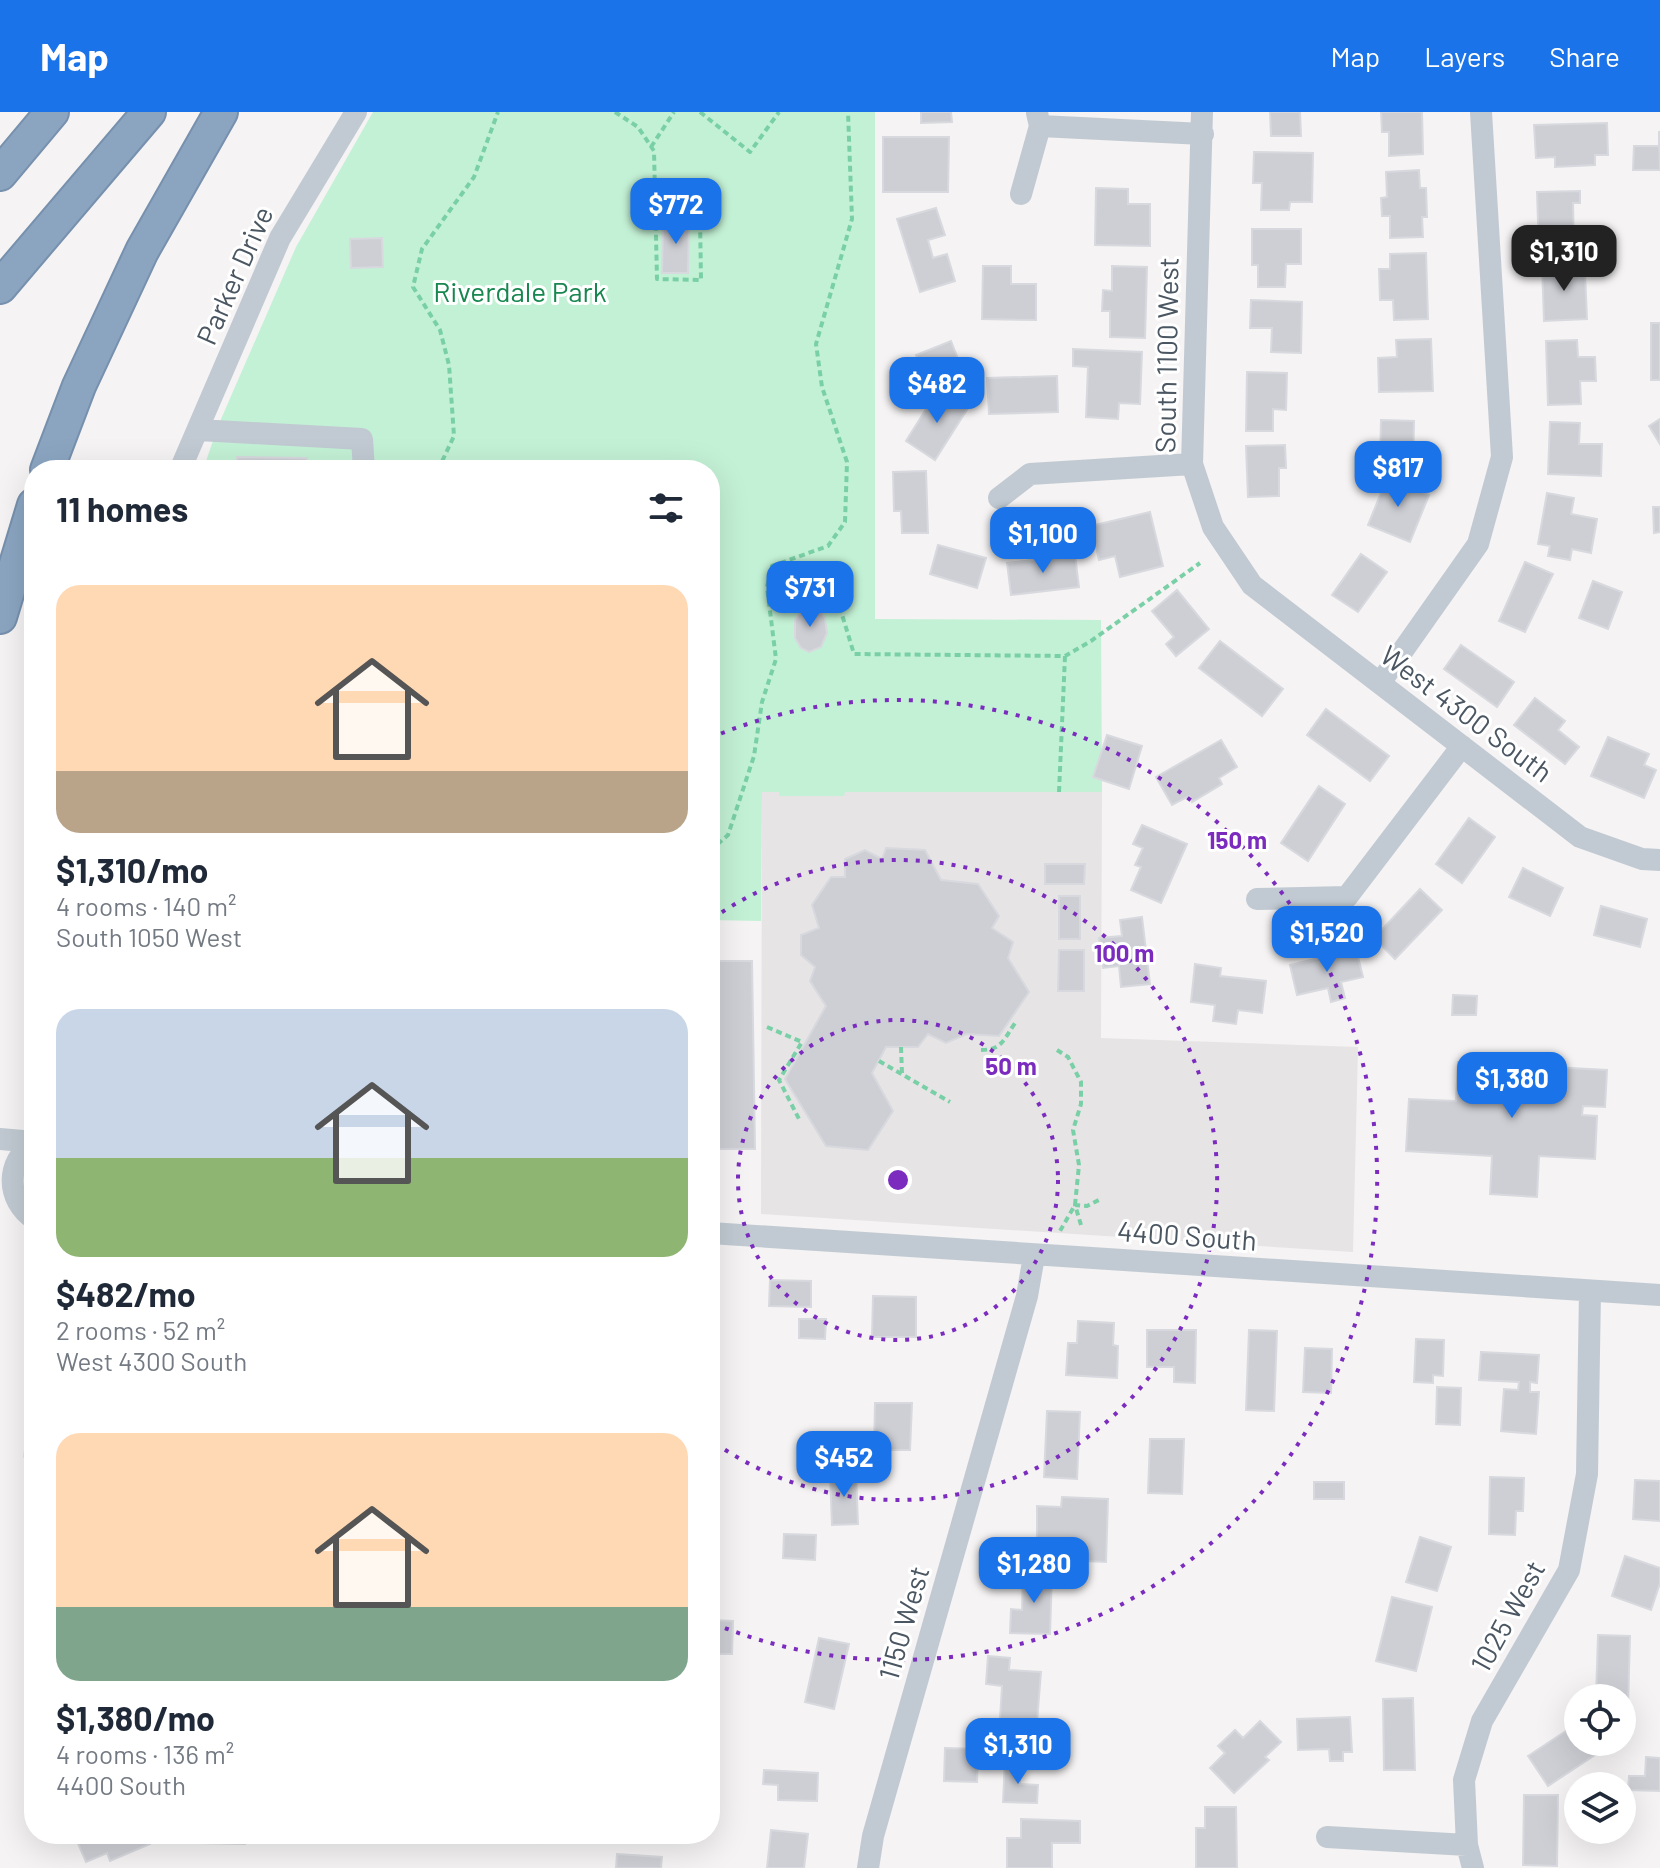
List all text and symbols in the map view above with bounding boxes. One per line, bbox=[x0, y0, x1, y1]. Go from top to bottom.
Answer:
text: Map bbox=[40, 33, 109, 79]
text: Map bbox=[1330, 39, 1380, 73]
text: Layers bbox=[1424, 39, 1505, 73]
text: Share bbox=[1549, 39, 1620, 73]
pin: $772 bbox=[629, 178, 723, 246]
text: $772 bbox=[648, 188, 704, 219]
street label: Parker Drive bbox=[188, 201, 280, 349]
pin: $1,310 bbox=[1499, 225, 1629, 293]
text: $1,310 bbox=[1530, 235, 1598, 266]
street label: South 1100 West bbox=[1147, 257, 1185, 453]
park label: Riverdale Park bbox=[433, 274, 607, 308]
pin: $482 bbox=[890, 357, 984, 425]
text: $482 bbox=[907, 367, 967, 398]
pin: $817 bbox=[1351, 441, 1445, 509]
text: $817 bbox=[1373, 451, 1423, 482]
icon: filters bbox=[644, 486, 688, 530]
text: 11 homes bbox=[56, 488, 188, 529]
pin: $1,100 bbox=[978, 507, 1108, 575]
text: $1,100 bbox=[1008, 517, 1078, 548]
pin: $731 bbox=[763, 561, 857, 629]
text: $731 bbox=[785, 571, 835, 602]
icon: home bbox=[300, 637, 444, 781]
street label: West 4300 South bbox=[1374, 637, 1560, 789]
text: 150 m bbox=[1207, 825, 1267, 854]
text: $1,310/mo bbox=[56, 849, 209, 890]
text: 4 rooms · 140 m² bbox=[56, 890, 236, 921]
pin: $1,520 bbox=[1262, 906, 1392, 974]
text: $1,520 bbox=[1290, 916, 1364, 947]
text: South 1050 West bbox=[56, 921, 242, 952]
text: 100 m bbox=[1094, 938, 1154, 967]
text: 50 m bbox=[985, 1051, 1037, 1080]
pin: $1,380 bbox=[1447, 1052, 1577, 1120]
icon: home bbox=[300, 1061, 444, 1205]
text: $1,380 bbox=[1475, 1062, 1549, 1093]
centre of rings bbox=[884, 1166, 912, 1194]
street label: 4400 South bbox=[1116, 1213, 1258, 1257]
text: $482/mo bbox=[56, 1273, 196, 1314]
text: 2 rooms · 52 m² bbox=[56, 1314, 225, 1345]
text: West 4300 South bbox=[56, 1345, 247, 1376]
pin: $452 bbox=[797, 1431, 891, 1499]
text: $452 bbox=[814, 1441, 874, 1472]
icon: home bbox=[300, 1485, 444, 1629]
pin: $1,280 bbox=[969, 1537, 1099, 1605]
text: $1,280 bbox=[997, 1547, 1071, 1578]
street label: 1025 West bbox=[1463, 1554, 1551, 1678]
street label: 1150 West bbox=[871, 1562, 935, 1684]
map controls bbox=[1564, 1684, 1636, 1844]
button: locate bbox=[1564, 1684, 1636, 1756]
text: $1,380/mo bbox=[56, 1697, 215, 1738]
pin: $1,310 bbox=[953, 1718, 1083, 1786]
text: $1,310 bbox=[984, 1728, 1052, 1759]
text: 4 rooms · 136 m² bbox=[56, 1738, 234, 1769]
text: 4400 South bbox=[56, 1769, 186, 1800]
button: layers bbox=[1564, 1772, 1636, 1844]

